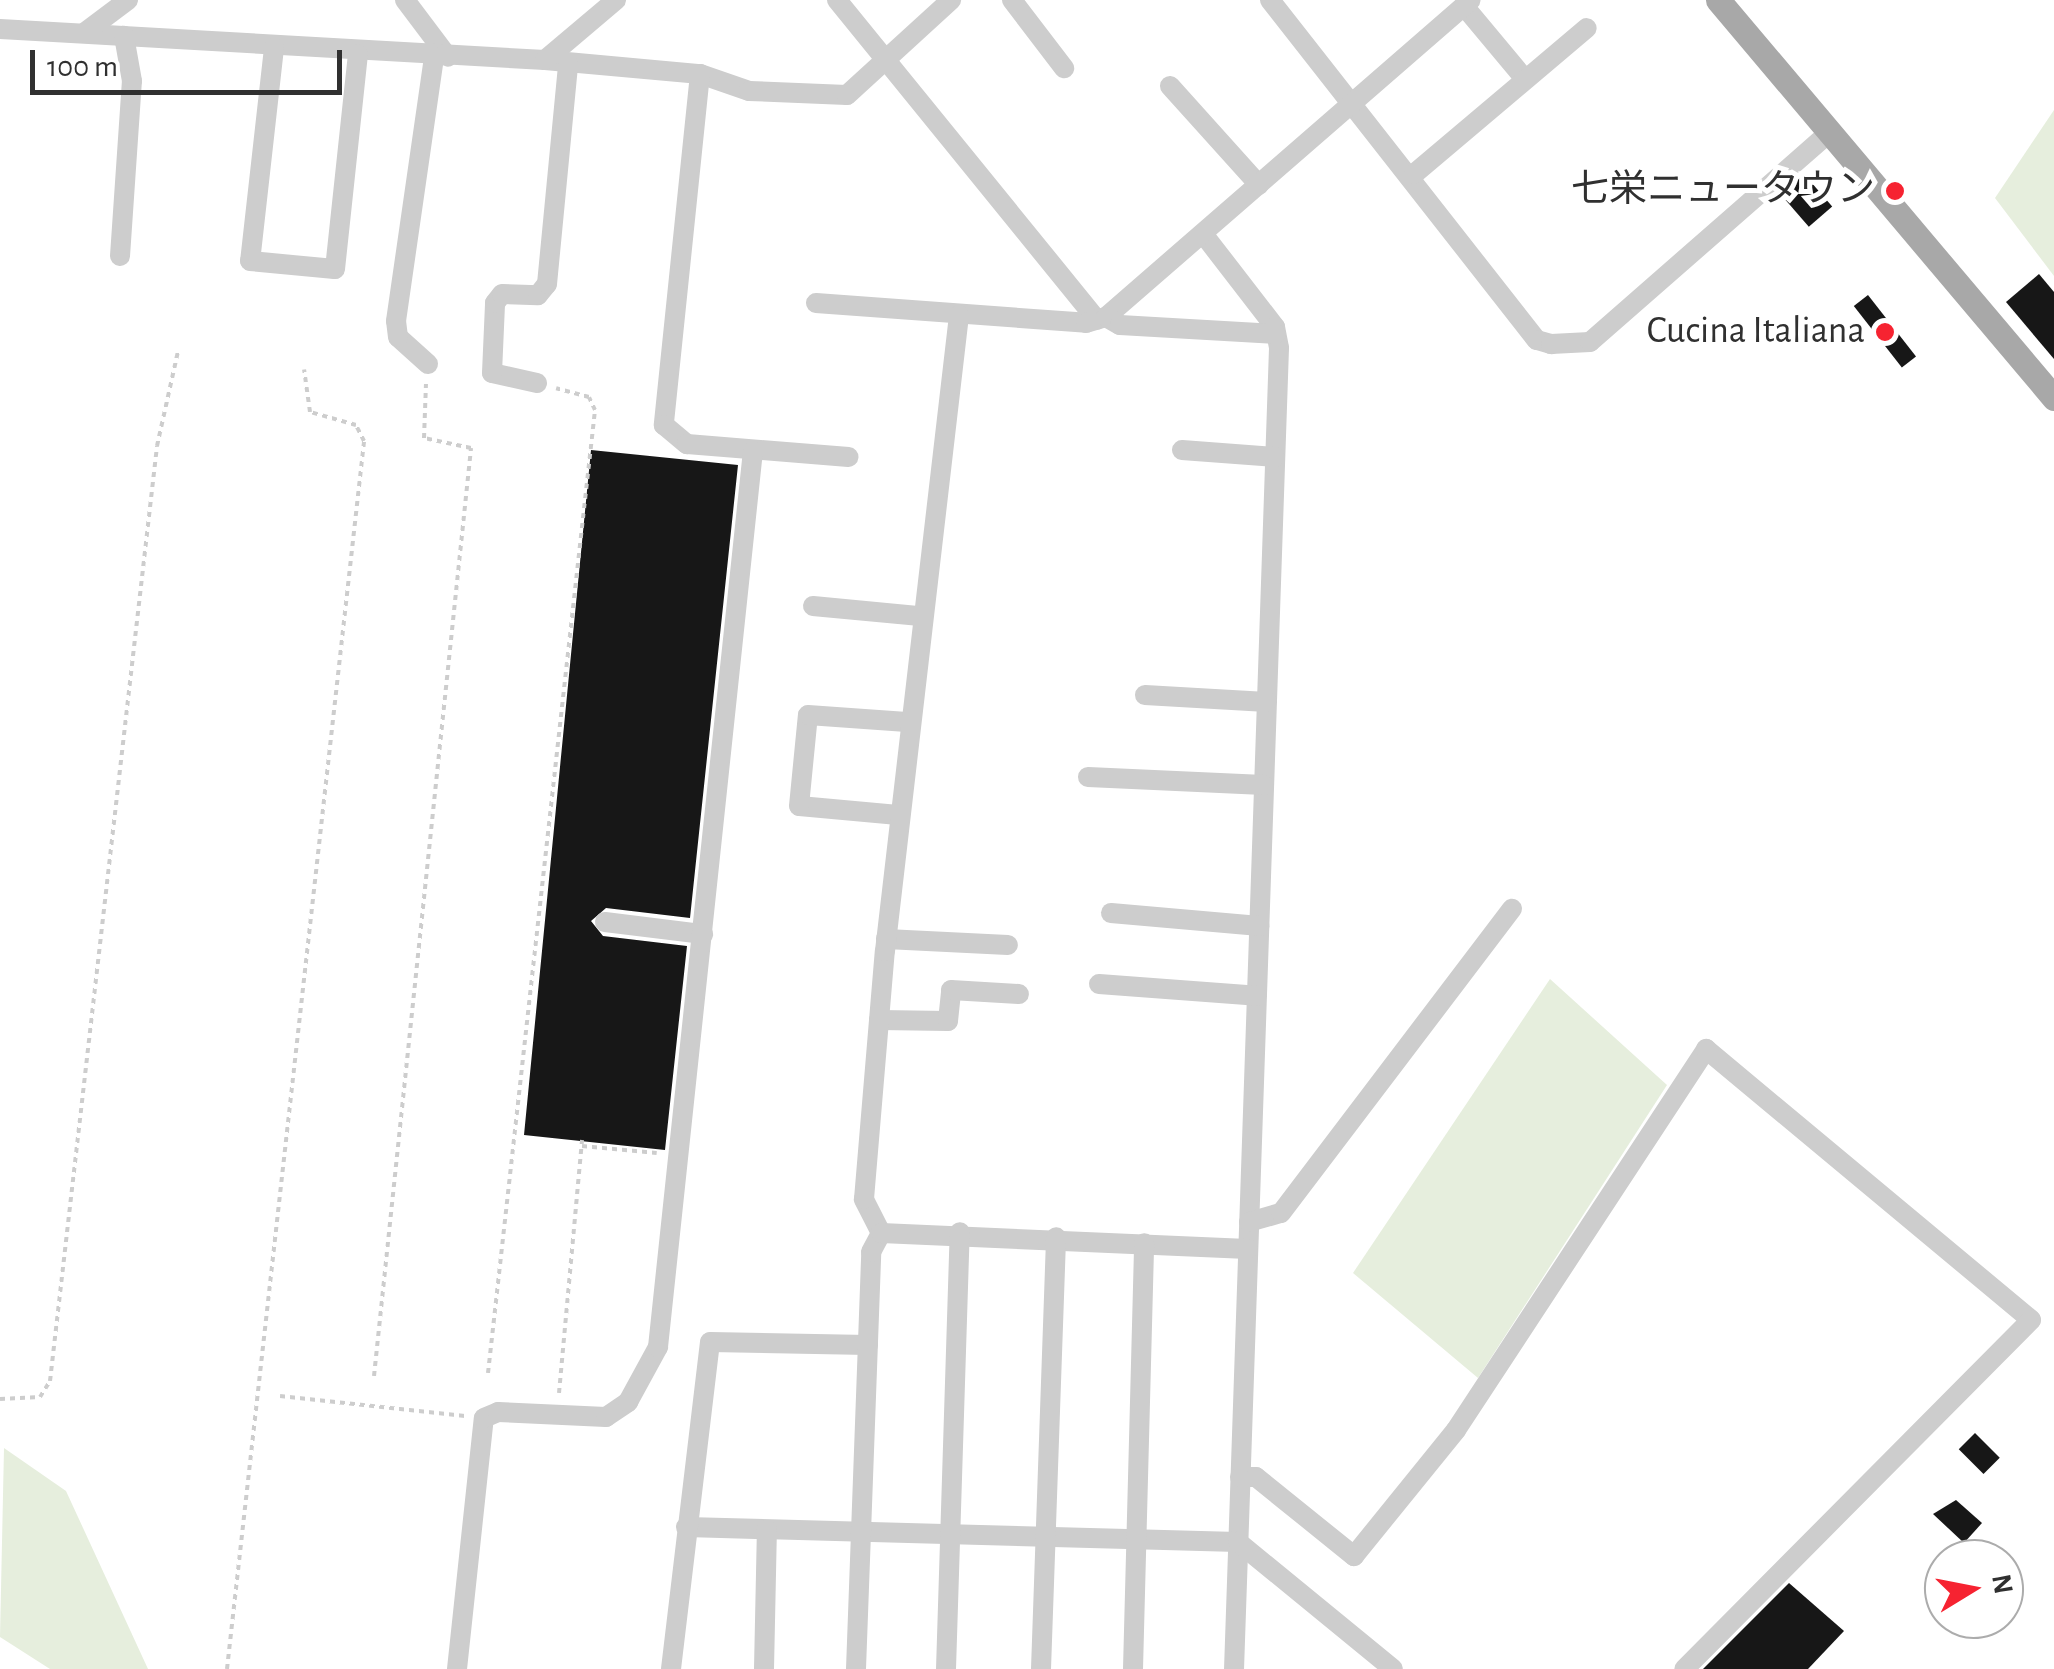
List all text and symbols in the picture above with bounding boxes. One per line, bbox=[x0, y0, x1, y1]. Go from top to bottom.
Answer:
scale bar bbox=[35, 30, 348, 92]
text: 100 m bbox=[47, 52, 118, 82]
place label: 七栄ニュータウン bbox=[1571, 168, 1875, 214]
marker: 七栄ニュータウン bbox=[1884, 180, 1906, 202]
place label: Cucina Italiana bbox=[1647, 309, 1865, 355]
marker: Cucina Italiana bbox=[1874, 321, 1896, 343]
north arrow bbox=[1924, 1539, 2024, 1639]
text: N bbox=[1986, 1572, 2017, 1596]

